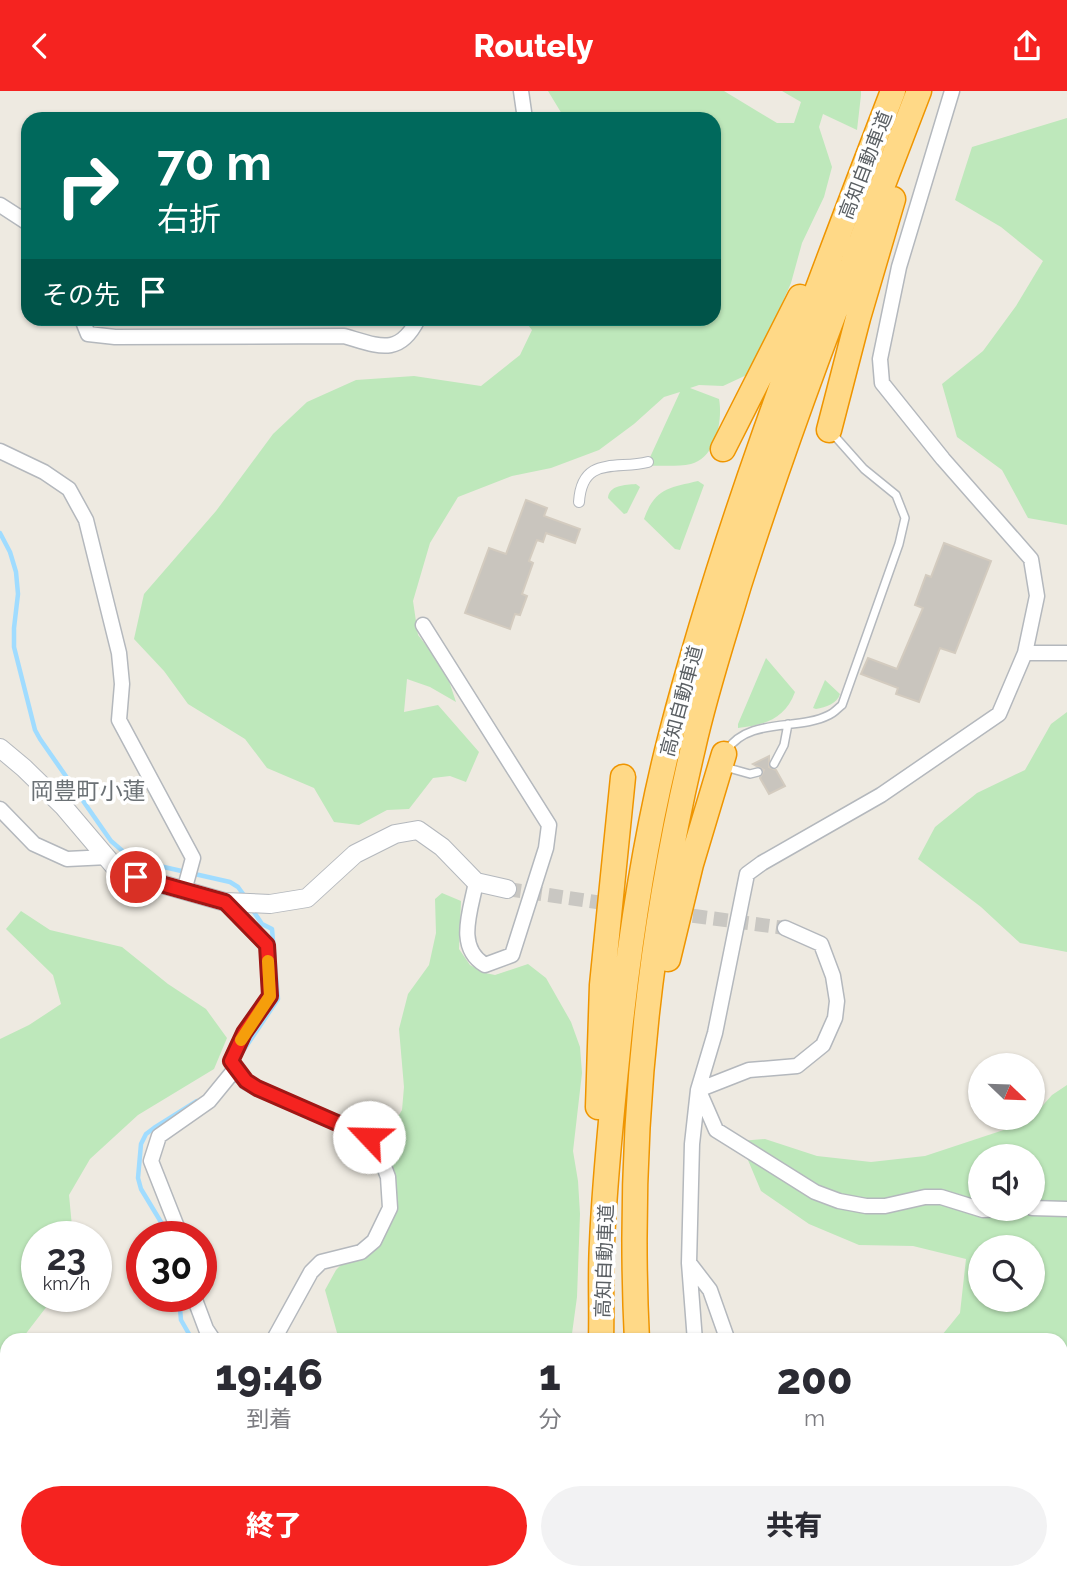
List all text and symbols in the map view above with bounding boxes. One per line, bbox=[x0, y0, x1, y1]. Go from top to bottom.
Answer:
icon: back bbox=[21, 27, 59, 65]
text: Routely bbox=[474, 27, 593, 64]
icon: share bbox=[1008, 27, 1046, 65]
street label: 高知自動車道 bbox=[834, 108, 896, 222]
text: 70 m bbox=[157, 134, 272, 191]
icon: right bbox=[42, 140, 133, 231]
text: 右折 bbox=[157, 200, 221, 237]
icon: arrive bbox=[134, 273, 172, 311]
text: その先 bbox=[42, 280, 120, 310]
street label: 高知自動車道 bbox=[656, 643, 706, 759]
district label: 岡豊町小蓮 bbox=[31, 777, 146, 804]
pin bbox=[106, 847, 166, 907]
icon: arrive bbox=[117, 858, 155, 896]
north arrow bbox=[968, 1053, 1045, 1131]
map controls bbox=[968, 1053, 1045, 1312]
position arrow bbox=[332, 1100, 406, 1174]
button: sound bbox=[968, 1144, 1045, 1221]
street label: 高知自動車道 bbox=[591, 1204, 617, 1318]
speed limit sign: 30 bbox=[126, 1221, 217, 1312]
button: search bbox=[968, 1235, 1045, 1312]
text: 23 bbox=[47, 1237, 86, 1278]
text: km/h bbox=[43, 1273, 90, 1294]
text: 19:46 bbox=[215, 1351, 323, 1400]
text: 1 bbox=[539, 1351, 561, 1400]
text: 200 bbox=[777, 1355, 853, 1404]
text: m bbox=[804, 1404, 825, 1431]
text: 到着 bbox=[246, 1405, 292, 1432]
text: 分 bbox=[538, 1405, 561, 1432]
button: 終了 bbox=[21, 1486, 527, 1566]
button: 共有 bbox=[541, 1486, 1047, 1566]

